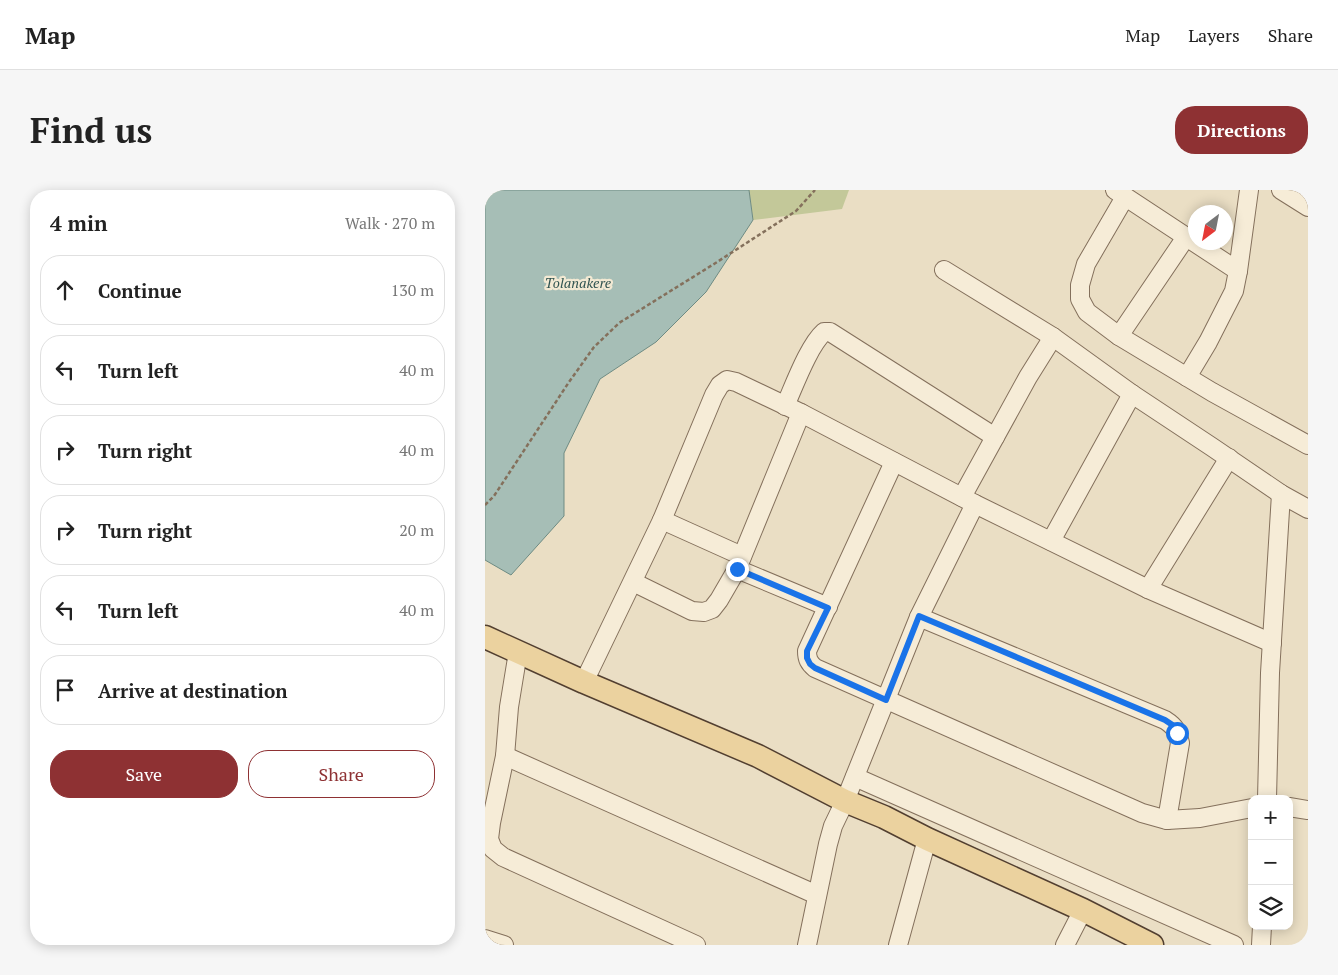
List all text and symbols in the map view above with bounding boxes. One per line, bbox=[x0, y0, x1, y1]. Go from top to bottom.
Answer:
text: Map bbox=[25, 19, 75, 51]
text: Map bbox=[1125, 23, 1160, 47]
text: Layers bbox=[1188, 23, 1240, 47]
text: Share bbox=[1268, 23, 1313, 47]
button: Directions bbox=[1175, 106, 1308, 154]
text: Find us bbox=[30, 107, 152, 153]
north arrow bbox=[1188, 205, 1233, 250]
text: 4 min bbox=[50, 209, 107, 237]
text: Walk · 270 m bbox=[345, 212, 435, 234]
water label: Tolanakere bbox=[545, 273, 612, 292]
icon: ahead bbox=[51, 276, 79, 304]
text: Continue bbox=[98, 278, 182, 303]
text: 130 m bbox=[391, 279, 434, 301]
icon: left bbox=[51, 356, 79, 384]
text: Turn left bbox=[98, 358, 179, 383]
text: 40 m bbox=[399, 359, 434, 381]
icon: right bbox=[51, 436, 79, 464]
text: Turn right bbox=[98, 438, 192, 463]
text: 40 m bbox=[399, 439, 434, 461]
icon: right bbox=[51, 516, 79, 544]
text: Turn right bbox=[98, 518, 192, 543]
text: 20 m bbox=[399, 519, 434, 541]
route end bbox=[726, 558, 749, 581]
icon: left bbox=[51, 596, 79, 624]
text: Turn left bbox=[98, 598, 179, 623]
text: 40 m bbox=[399, 599, 434, 621]
icon: arrive bbox=[51, 676, 79, 704]
text: Arrive at destination bbox=[98, 678, 287, 703]
route start bbox=[1166, 722, 1189, 745]
button: Save bbox=[50, 750, 238, 798]
button: Share bbox=[248, 750, 435, 798]
map controls bbox=[1248, 795, 1293, 930]
button: + bbox=[1248, 795, 1293, 840]
button: − bbox=[1248, 840, 1293, 885]
button: layers bbox=[1248, 885, 1293, 930]

